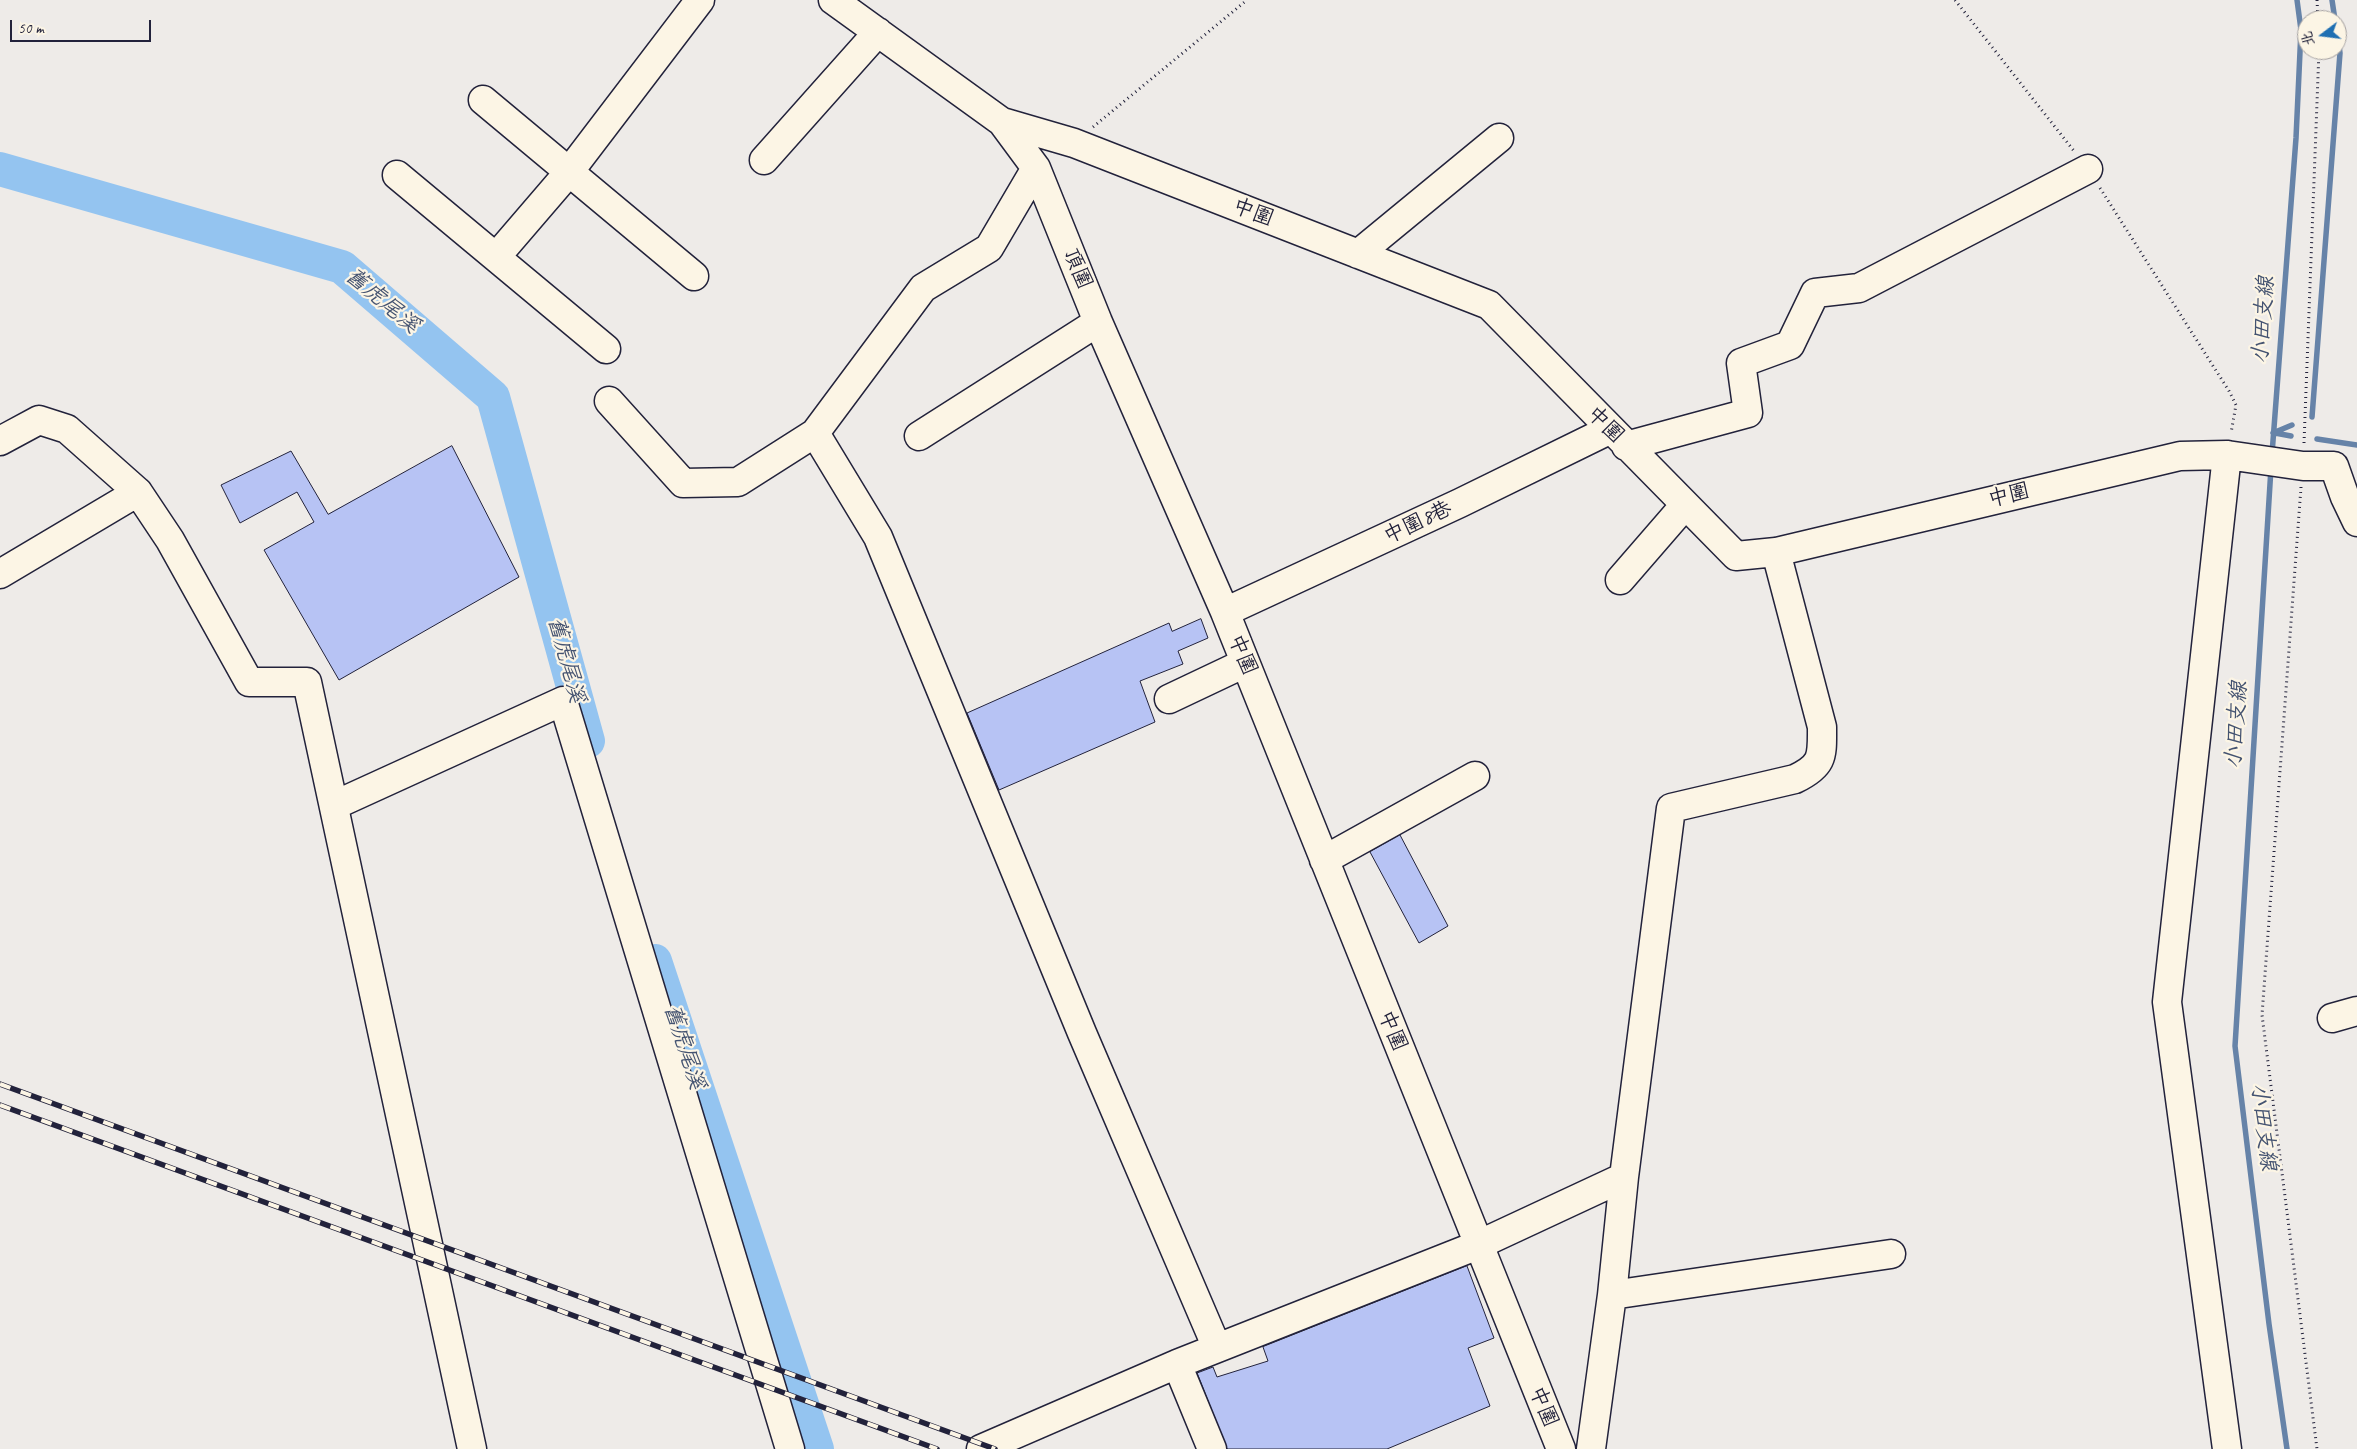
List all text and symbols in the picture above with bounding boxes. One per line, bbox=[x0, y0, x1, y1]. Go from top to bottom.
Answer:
scale bar bbox=[12, 10, 154, 42]
north arrow bbox=[2297, 10, 2347, 60]
text: 50 m bbox=[18, 19, 44, 38]
text: 北 bbox=[2298, 30, 2318, 48]
street label: 中圍 bbox=[1229, 194, 1277, 232]
street label: 頂圍 bbox=[1057, 245, 1097, 293]
water label: 舊虎尾溪 bbox=[340, 263, 424, 339]
water label: 小田支線 bbox=[2248, 275, 2280, 365]
street label: 中圍 bbox=[1581, 401, 1629, 449]
street label: 中圍 bbox=[1986, 479, 2032, 513]
street label: 中圍8巷 bbox=[1380, 496, 1456, 550]
water label: 舊虎尾溪 bbox=[542, 614, 590, 706]
street label: 中圍 bbox=[1222, 631, 1262, 679]
water label: 小田支線 bbox=[2221, 680, 2253, 770]
water label: 舊虎尾溪 bbox=[658, 1001, 710, 1093]
street label: 中圍 bbox=[1372, 1007, 1412, 1055]
water label: 小田支線 bbox=[2245, 1082, 2281, 1172]
street label: 中圍 bbox=[1523, 1383, 1563, 1431]

